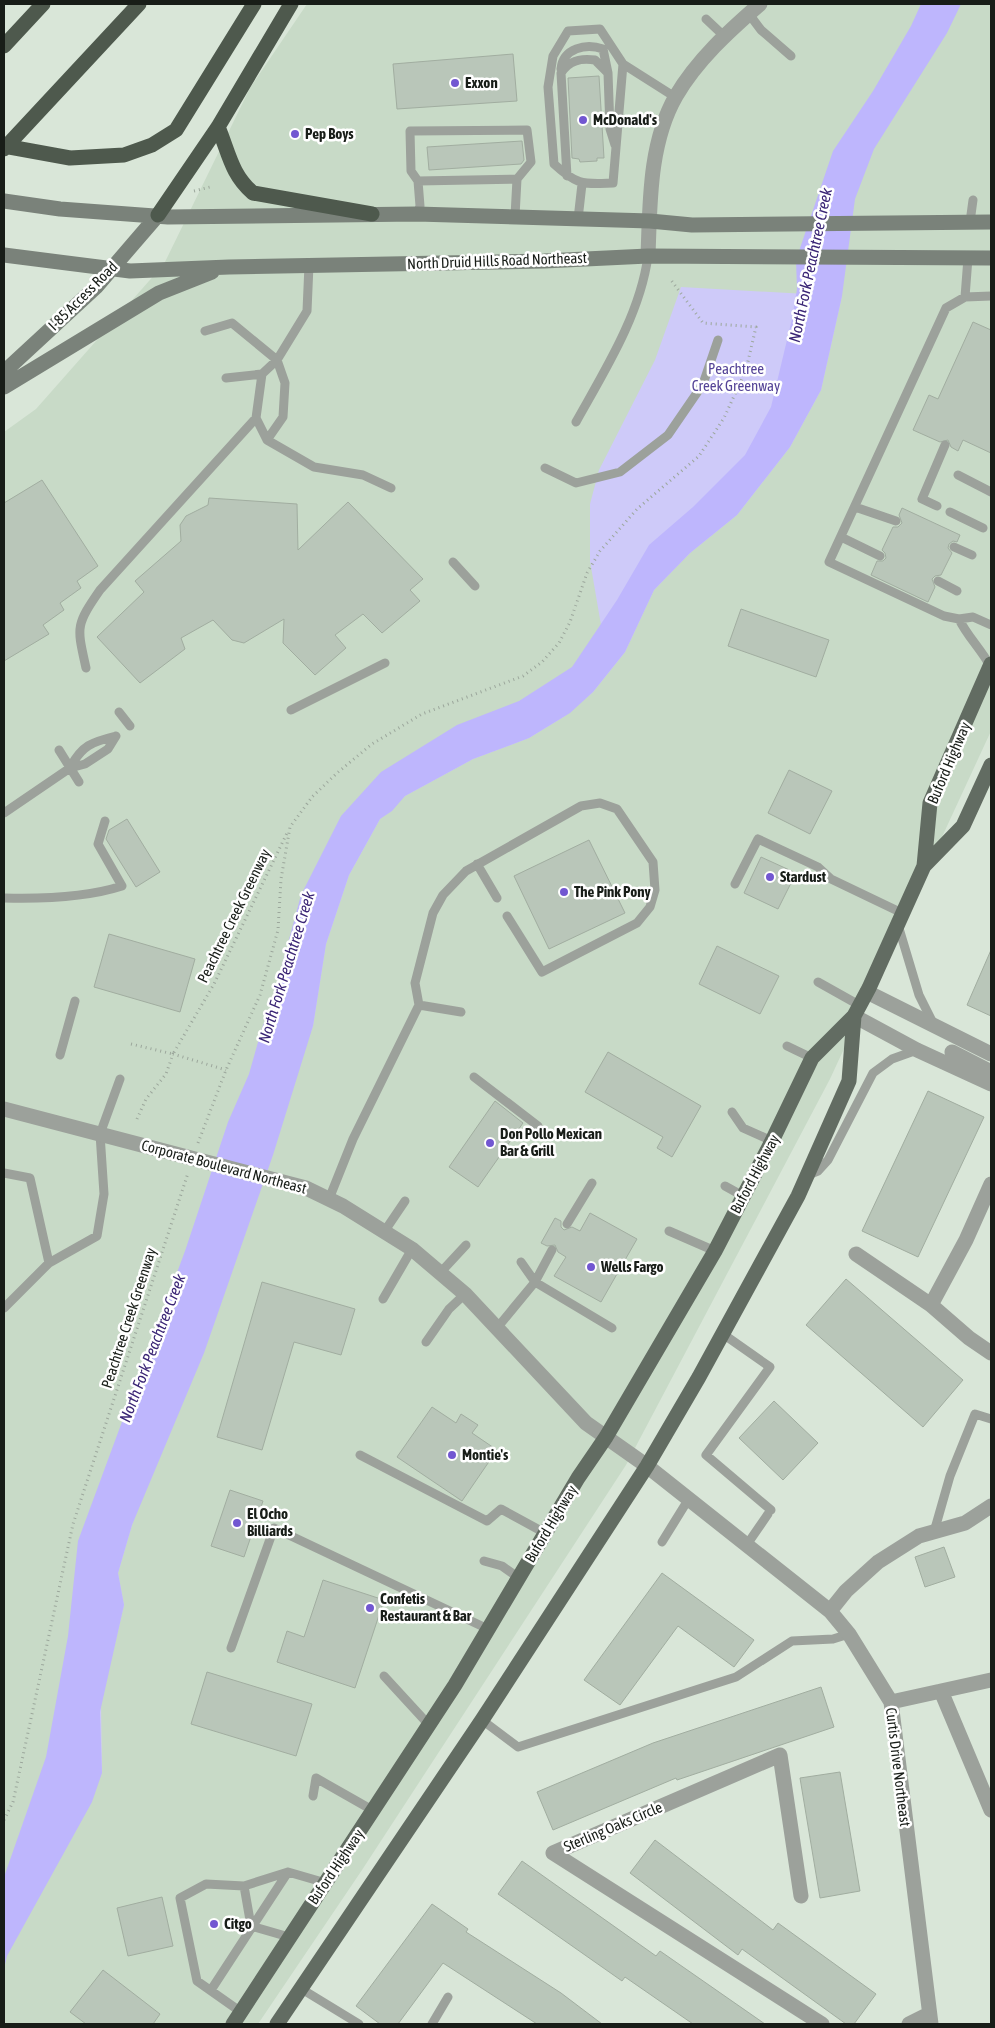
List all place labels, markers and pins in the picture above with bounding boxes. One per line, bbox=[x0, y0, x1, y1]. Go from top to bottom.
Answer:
place label: Exxon bbox=[465, 74, 498, 91]
marker: Exxon bbox=[449, 77, 461, 89]
place label: McDonald's bbox=[593, 111, 658, 128]
marker: McDonald's bbox=[577, 114, 589, 126]
place label: Pep Boys bbox=[305, 125, 354, 142]
marker: Pep Boys bbox=[289, 128, 301, 140]
place label: Stardust bbox=[780, 868, 827, 885]
marker: Stardust bbox=[764, 871, 776, 883]
place label: The Pink Pony bbox=[574, 883, 652, 900]
marker: The Pink Pony bbox=[558, 886, 570, 898]
place label: Don Pollo Mexican Bar & Grill bbox=[500, 1125, 602, 1159]
marker: Don Pollo Mexican Bar & Grill bbox=[484, 1137, 496, 1149]
place label: Wells Fargo bbox=[600, 1258, 663, 1275]
marker: Wells Fargo bbox=[585, 1261, 597, 1273]
place label: Montie's bbox=[462, 1446, 509, 1463]
marker: Montie's bbox=[446, 1449, 458, 1461]
place label: El Ocho Billiards bbox=[247, 1505, 293, 1539]
marker: El Ocho Billiards bbox=[231, 1517, 243, 1529]
place label: Confetis Restaurant & Bar bbox=[380, 1590, 472, 1624]
marker: Confetis Restaurant & Bar bbox=[364, 1602, 376, 1614]
place label: Citgo bbox=[224, 1915, 252, 1932]
marker: Citgo bbox=[208, 1918, 220, 1930]

